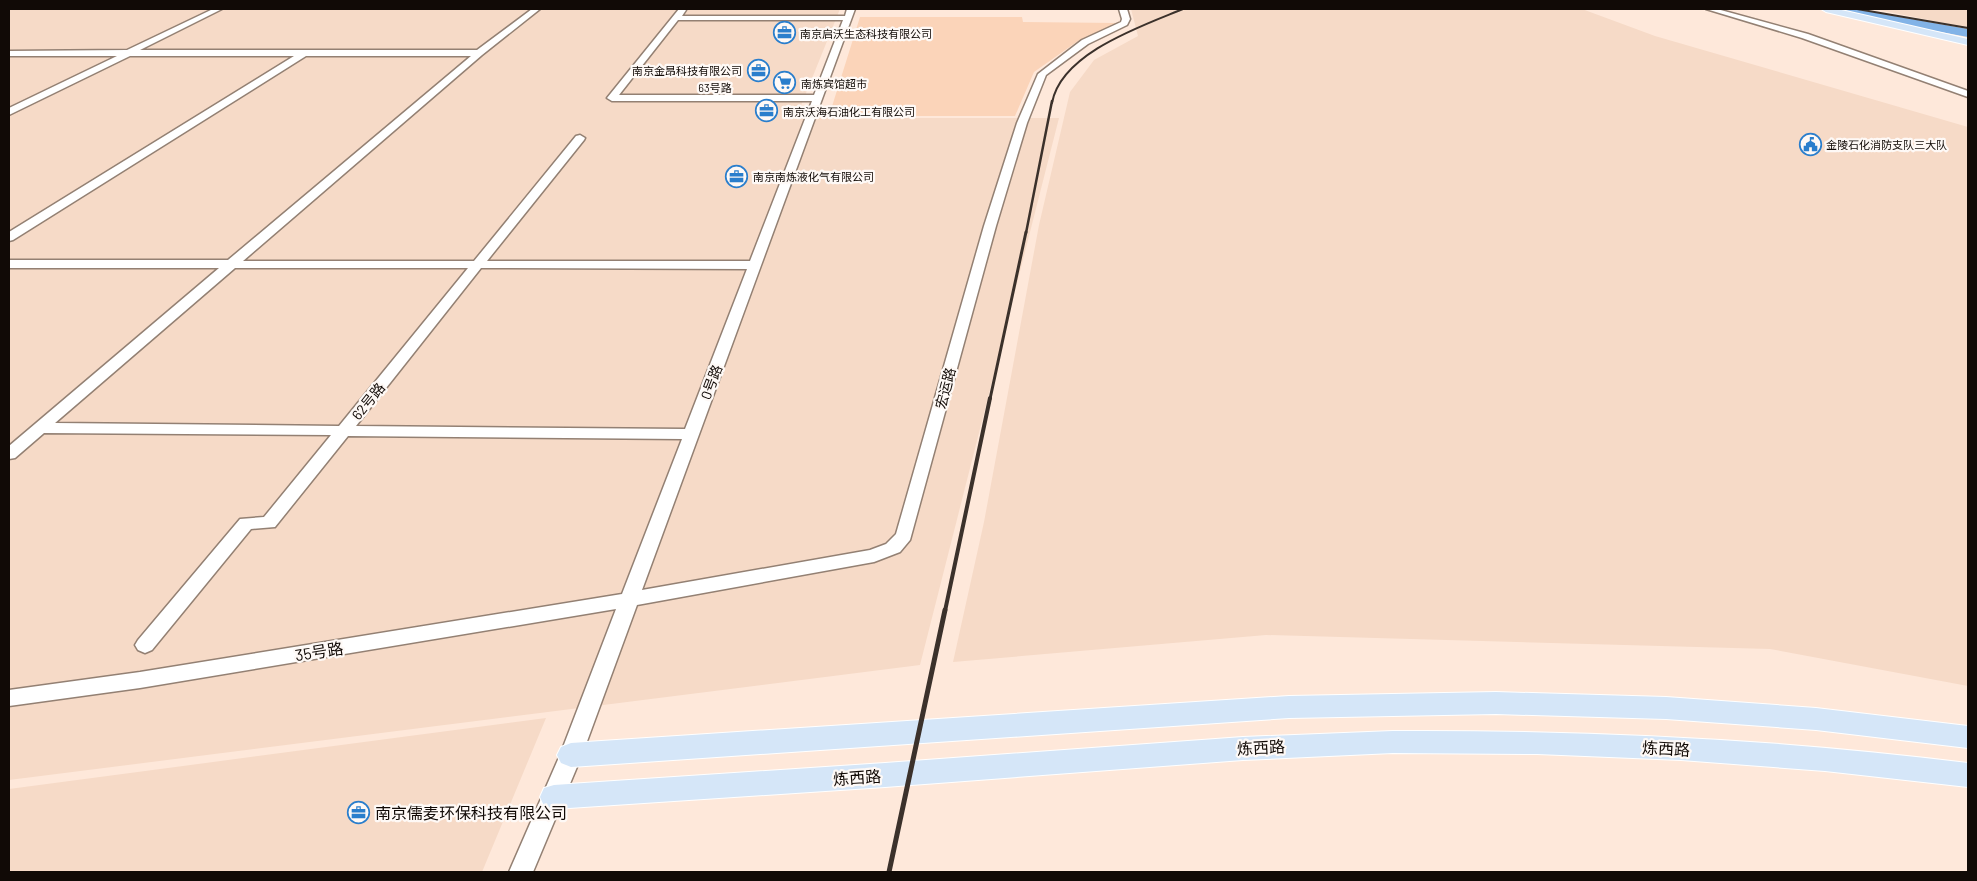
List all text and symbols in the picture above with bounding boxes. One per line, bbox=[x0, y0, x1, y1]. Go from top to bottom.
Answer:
office icon: 南京启沃生态科技有限公司 bbox=[772, 21, 796, 45]
place label: 南京启沃生态科技有限公司 bbox=[800, 27, 932, 40]
office icon: 南京金昂科技有限公司 bbox=[746, 58, 770, 82]
place label: 南京金昂科技有限公司 bbox=[632, 64, 742, 77]
supermarket icon: 南炼宾馆超市 bbox=[773, 71, 797, 95]
place label: 南炼宾馆超市 bbox=[801, 77, 867, 90]
street label: 63号路 bbox=[698, 81, 732, 94]
office icon: 南京沃海石油化工有限公司 bbox=[755, 99, 779, 123]
place label: 南京沃海石油化工有限公司 bbox=[783, 105, 915, 118]
public building icon: 金陵石化消防支队三大队 bbox=[1798, 132, 1822, 156]
place label: 金陵石化消防支队三大队 bbox=[1826, 138, 1947, 151]
office icon: 南京南炼液化气有限公司 bbox=[725, 164, 749, 188]
place label: 南京南炼液化气有限公司 bbox=[753, 170, 874, 183]
street label: 0号路 bbox=[697, 362, 725, 402]
street label: 宏运路 bbox=[931, 366, 959, 410]
street label: 62号路 bbox=[348, 379, 388, 423]
street label: 35号路 bbox=[294, 638, 344, 664]
street label: 炼西路 bbox=[1237, 736, 1285, 758]
street label: 炼西路 bbox=[1642, 737, 1690, 759]
street label: 炼西路 bbox=[832, 766, 882, 788]
office icon: 南京儒麦环保科技有限公司 bbox=[347, 800, 371, 824]
place label: 南京儒麦环保科技有限公司 bbox=[375, 803, 567, 822]

